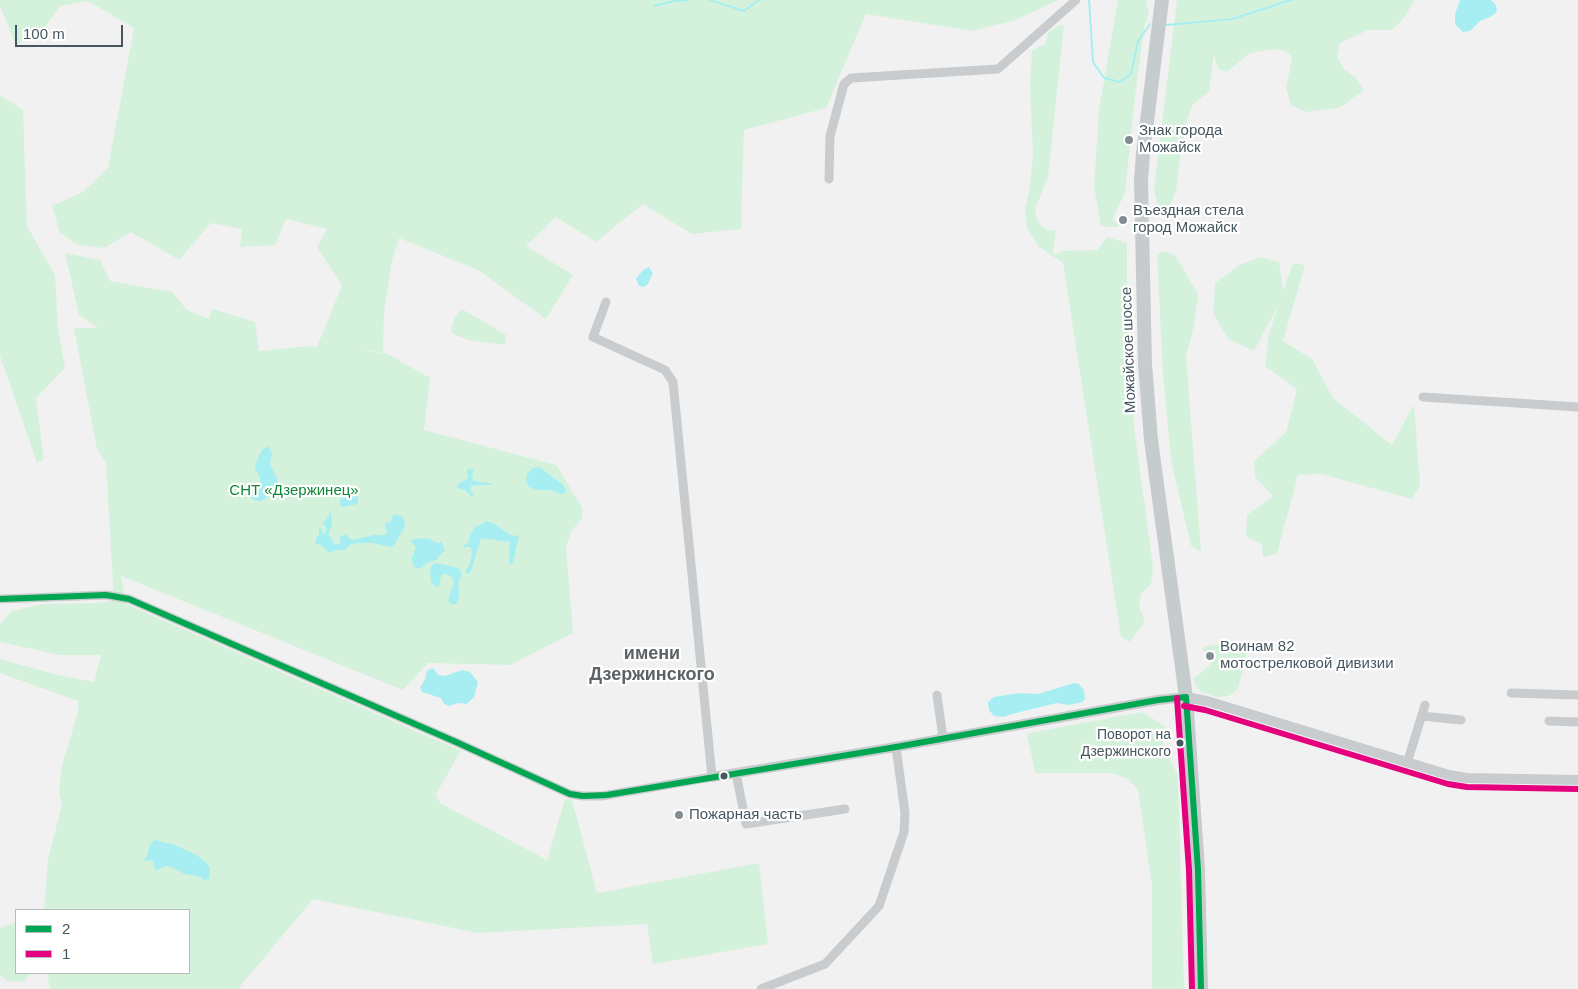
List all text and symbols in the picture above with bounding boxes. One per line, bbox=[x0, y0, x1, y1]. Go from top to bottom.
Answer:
scale bar bbox=[18, 15, 125, 47]
text: 100 m bbox=[23, 25, 65, 42]
place label: Знак города Можайск bbox=[1139, 122, 1222, 157]
marker: Знак города Можайск bbox=[1123, 134, 1135, 146]
place label: Въездная стела город Можайск bbox=[1133, 202, 1244, 237]
marker: Въездная стела город Можайск bbox=[1117, 214, 1129, 226]
street label: Можайское шоссе bbox=[1118, 287, 1140, 413]
park label: СНТ «Дзержинец» bbox=[229, 482, 359, 500]
place label: Воинам 82 мотострелковой дивизии bbox=[1220, 638, 1394, 673]
district label: имени Дзержинского bbox=[589, 643, 715, 686]
marker: Воинам 82 мотострелковой дивизии bbox=[1204, 650, 1216, 662]
place label: Поворот на Дзержинского bbox=[1081, 727, 1171, 760]
marker: Поворот на Дзержинского bbox=[1175, 738, 1185, 748]
unlabelled marker bbox=[719, 771, 729, 781]
place label: Пожарная часть bbox=[689, 806, 802, 824]
marker: Пожарная часть bbox=[673, 809, 685, 821]
legend bbox=[15, 909, 190, 974]
text: 2 bbox=[62, 920, 70, 937]
text: 1 bbox=[62, 945, 70, 962]

